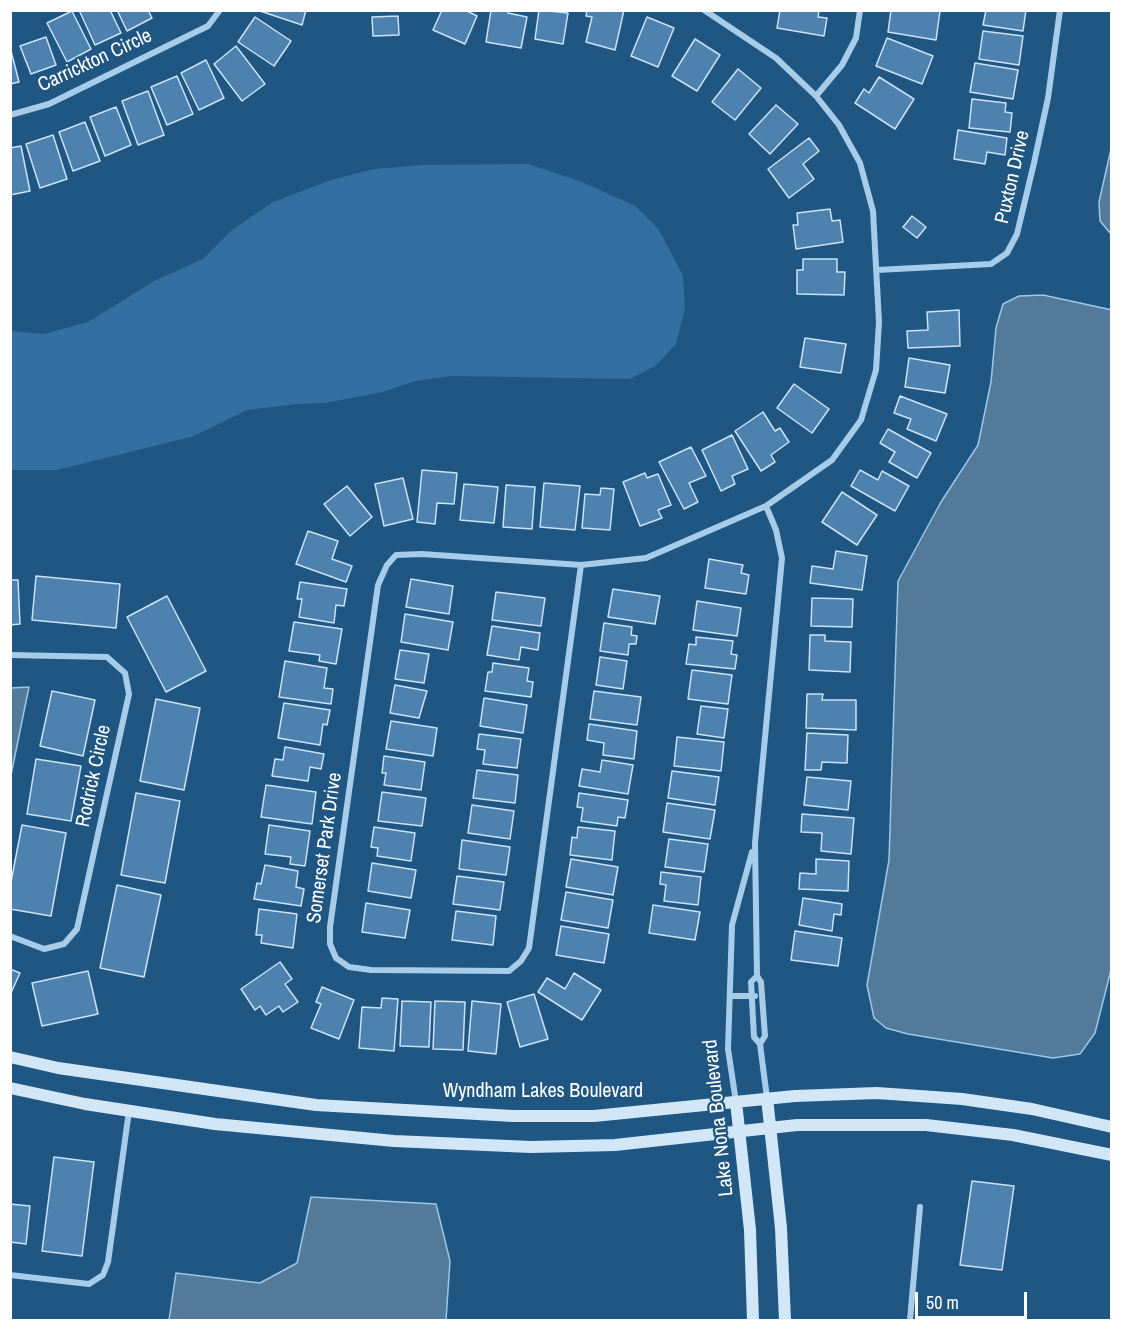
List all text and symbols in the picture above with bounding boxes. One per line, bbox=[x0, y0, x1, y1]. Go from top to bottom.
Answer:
street label: Carrickton Circle bbox=[34, 24, 156, 98]
street label: Puxton Drive bbox=[991, 128, 1035, 226]
street label: Rodrick Circle bbox=[71, 723, 117, 829]
street label: Somerset Park Drive bbox=[303, 771, 347, 925]
street label: Lake Nona Boulevard bbox=[699, 1038, 739, 1198]
street label: Wyndham Lakes Boulevard bbox=[443, 1080, 643, 1104]
scale bar bbox=[918, 1280, 1030, 1318]
text: 50 m bbox=[926, 1290, 959, 1315]

